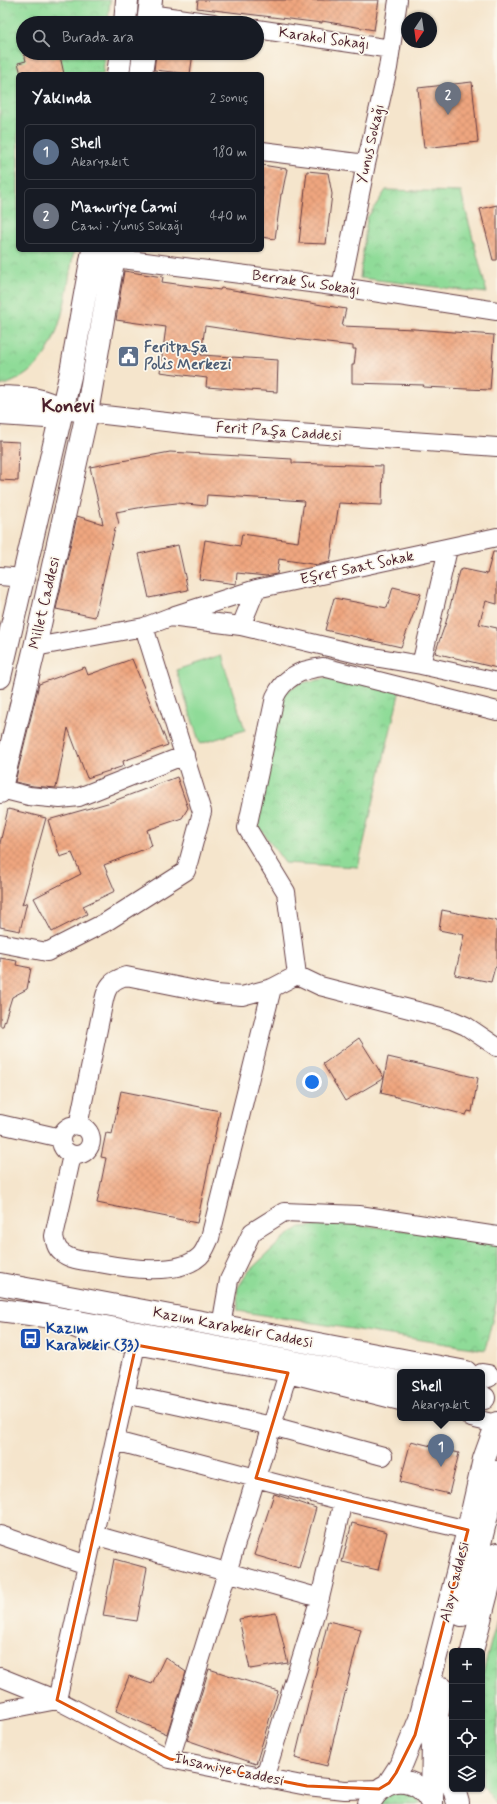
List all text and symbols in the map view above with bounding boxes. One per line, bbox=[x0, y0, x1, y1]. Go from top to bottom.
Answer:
north arrow bbox=[401, 12, 437, 48]
search box bbox=[16, 16, 264, 60]
street label: Karakol Sokağı bbox=[277, 23, 371, 55]
icon: search bbox=[30, 27, 52, 49]
text: Burada ara bbox=[62, 28, 134, 48]
pin: 2 bbox=[435, 82, 461, 115]
text: Yakında bbox=[32, 87, 92, 109]
text: 2 sonuç bbox=[210, 90, 248, 107]
street label: Yunus Sokağı bbox=[352, 102, 390, 186]
text: Shell bbox=[71, 134, 101, 154]
text: 1 bbox=[43, 144, 49, 161]
text: 180 m bbox=[212, 144, 247, 161]
text: Akaryakıt bbox=[71, 154, 129, 171]
text: Mamuriye Cami bbox=[71, 198, 177, 218]
text: 2 bbox=[43, 208, 49, 225]
text: 440 m bbox=[210, 208, 247, 225]
text: Cami · Yunus Sokağı bbox=[71, 218, 183, 235]
street label: Berrak Su Sokağı bbox=[251, 266, 361, 300]
place label: Feritpaşa Polis Merkezi bbox=[144, 338, 232, 375]
public building icon: Feritpaşa Polis Merkezi bbox=[115, 344, 141, 370]
district label: Konevi bbox=[41, 394, 95, 419]
street label: Ferit Paşa Caddesi bbox=[215, 418, 343, 446]
street label: Eşref Saat Sokak bbox=[298, 546, 416, 590]
street label: Millet Caddesi bbox=[25, 555, 65, 651]
your location bbox=[302, 1072, 322, 1092]
street label: Kazım Karabekir Caddesi bbox=[151, 1303, 315, 1353]
place label: Kazım Karabekir (33) bbox=[46, 1319, 139, 1356]
bus stop icon: Kazım Karabekir (33) bbox=[17, 1325, 43, 1351]
popup bbox=[397, 1369, 485, 1421]
text: Shell bbox=[412, 1377, 442, 1397]
text: Akaryakıt bbox=[412, 1397, 470, 1414]
pin: 1 bbox=[428, 1434, 454, 1467]
street label: Alay Caddesi bbox=[435, 1540, 475, 1624]
map controls bbox=[449, 1648, 485, 1792]
button: + bbox=[449, 1648, 485, 1684]
button: − bbox=[449, 1684, 485, 1720]
button: locate bbox=[449, 1720, 485, 1756]
street label: İhsaniye Caddesi bbox=[172, 1749, 286, 1791]
button: layers bbox=[449, 1756, 485, 1792]

